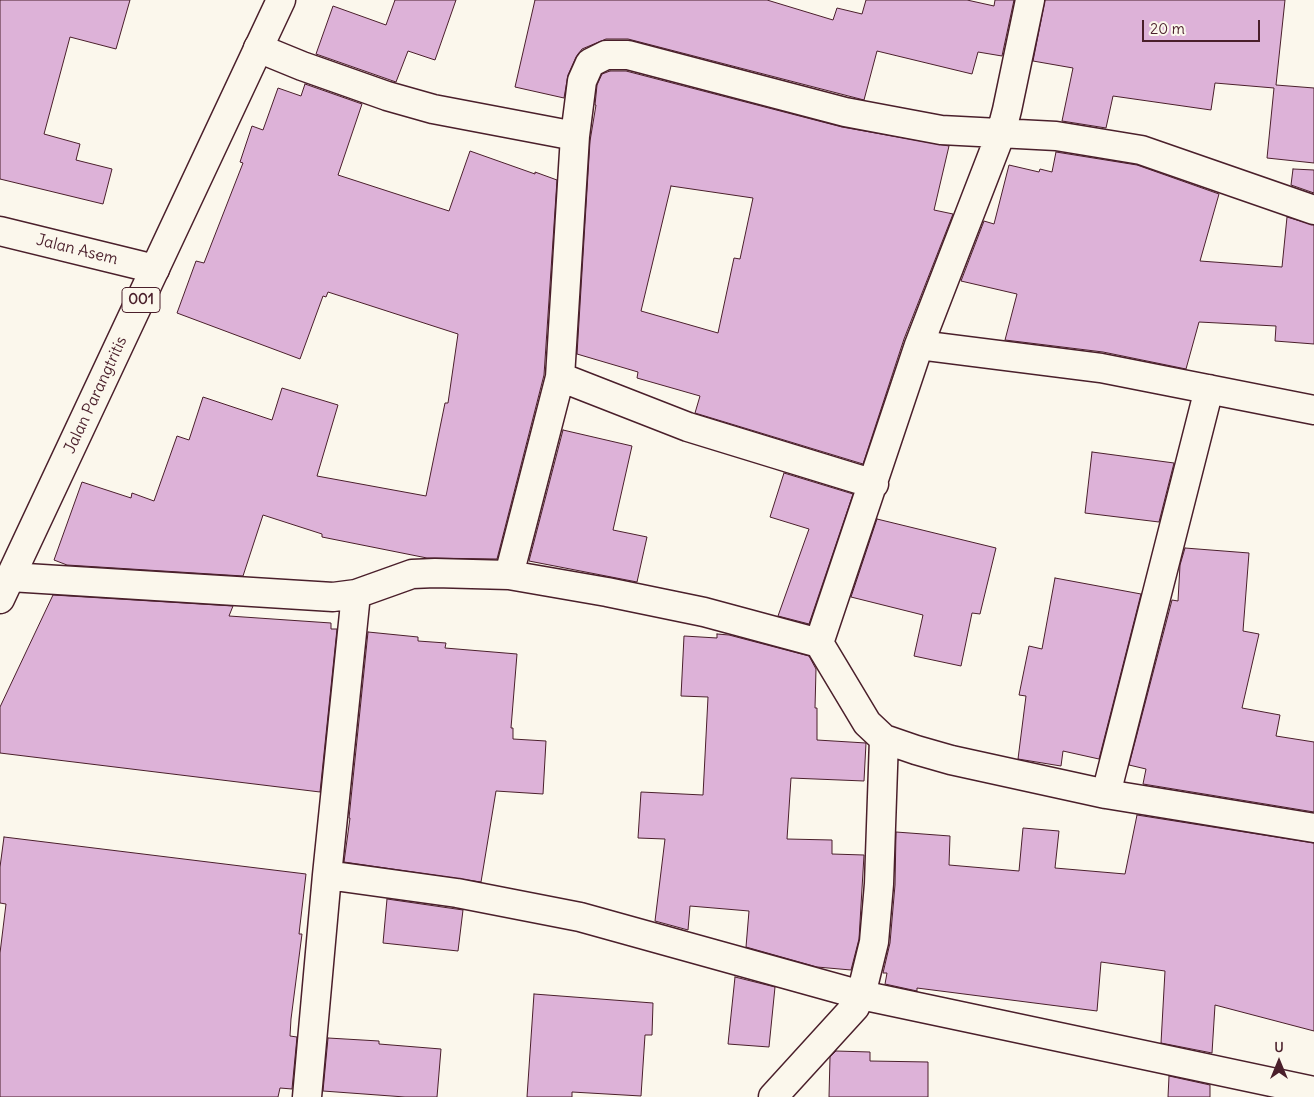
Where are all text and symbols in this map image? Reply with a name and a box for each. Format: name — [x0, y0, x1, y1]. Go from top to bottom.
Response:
scale bar — [1144, 10, 1262, 42]
text: 20 m — [1150, 19, 1185, 38]
street label: Jalan Asem — [34, 231, 120, 269]
road number: 001 — [122, 288, 160, 312]
street label: Jalan Parangtritis — [60, 333, 132, 457]
north arrow — [1254, 1037, 1304, 1087]
text: U — [1274, 1038, 1284, 1056]

